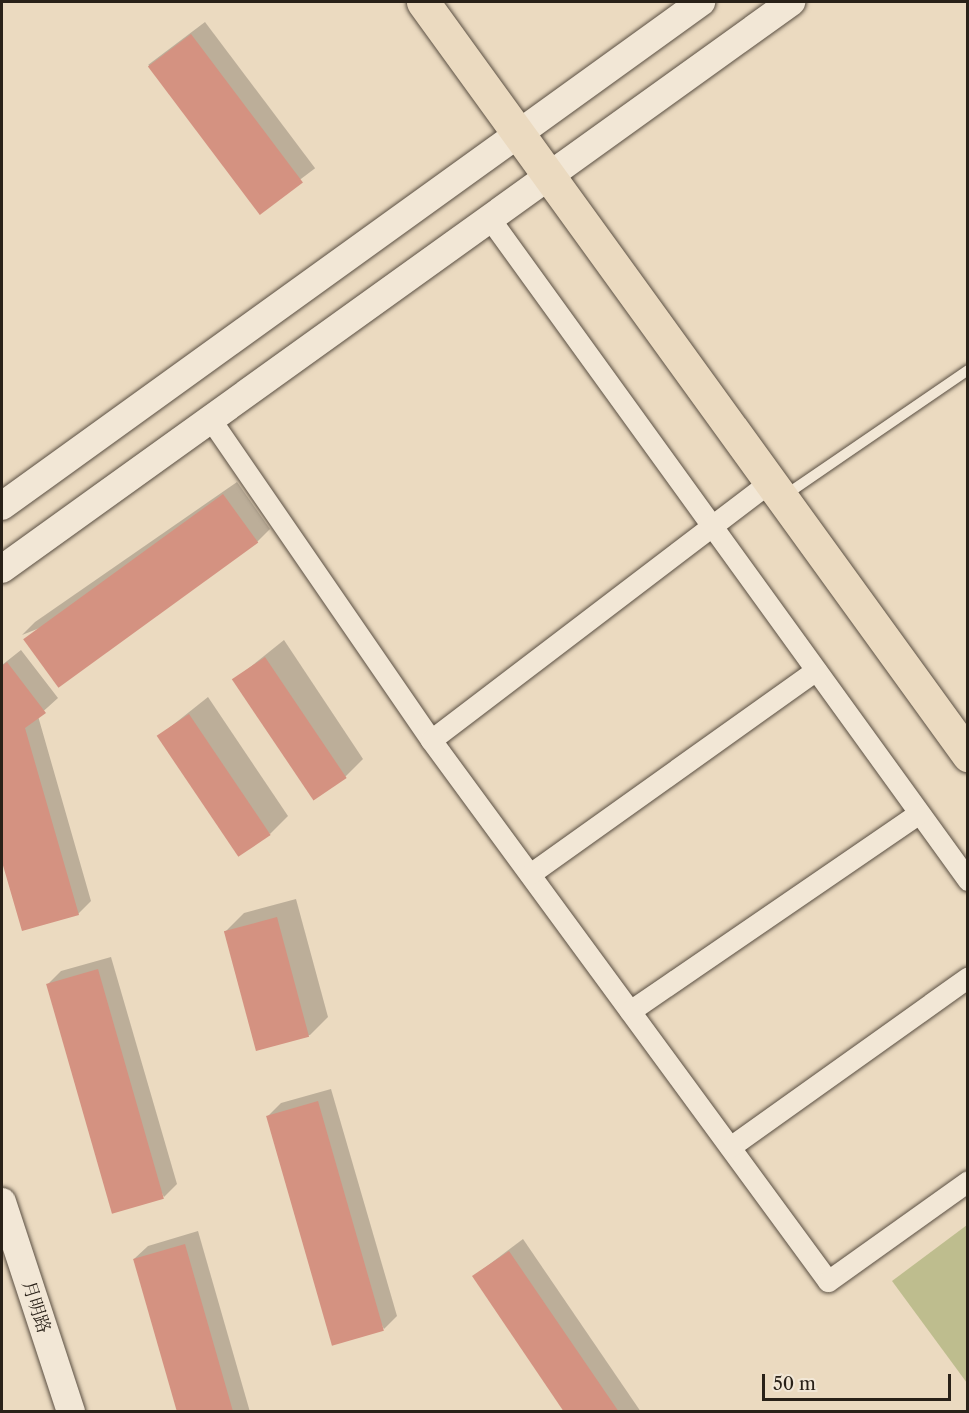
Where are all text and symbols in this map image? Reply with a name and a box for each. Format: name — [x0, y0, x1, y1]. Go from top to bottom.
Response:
street label: 月明路 — [17, 1278, 55, 1336]
scale bar — [765, 1362, 954, 1400]
text: 50 m — [773, 1373, 816, 1395]

